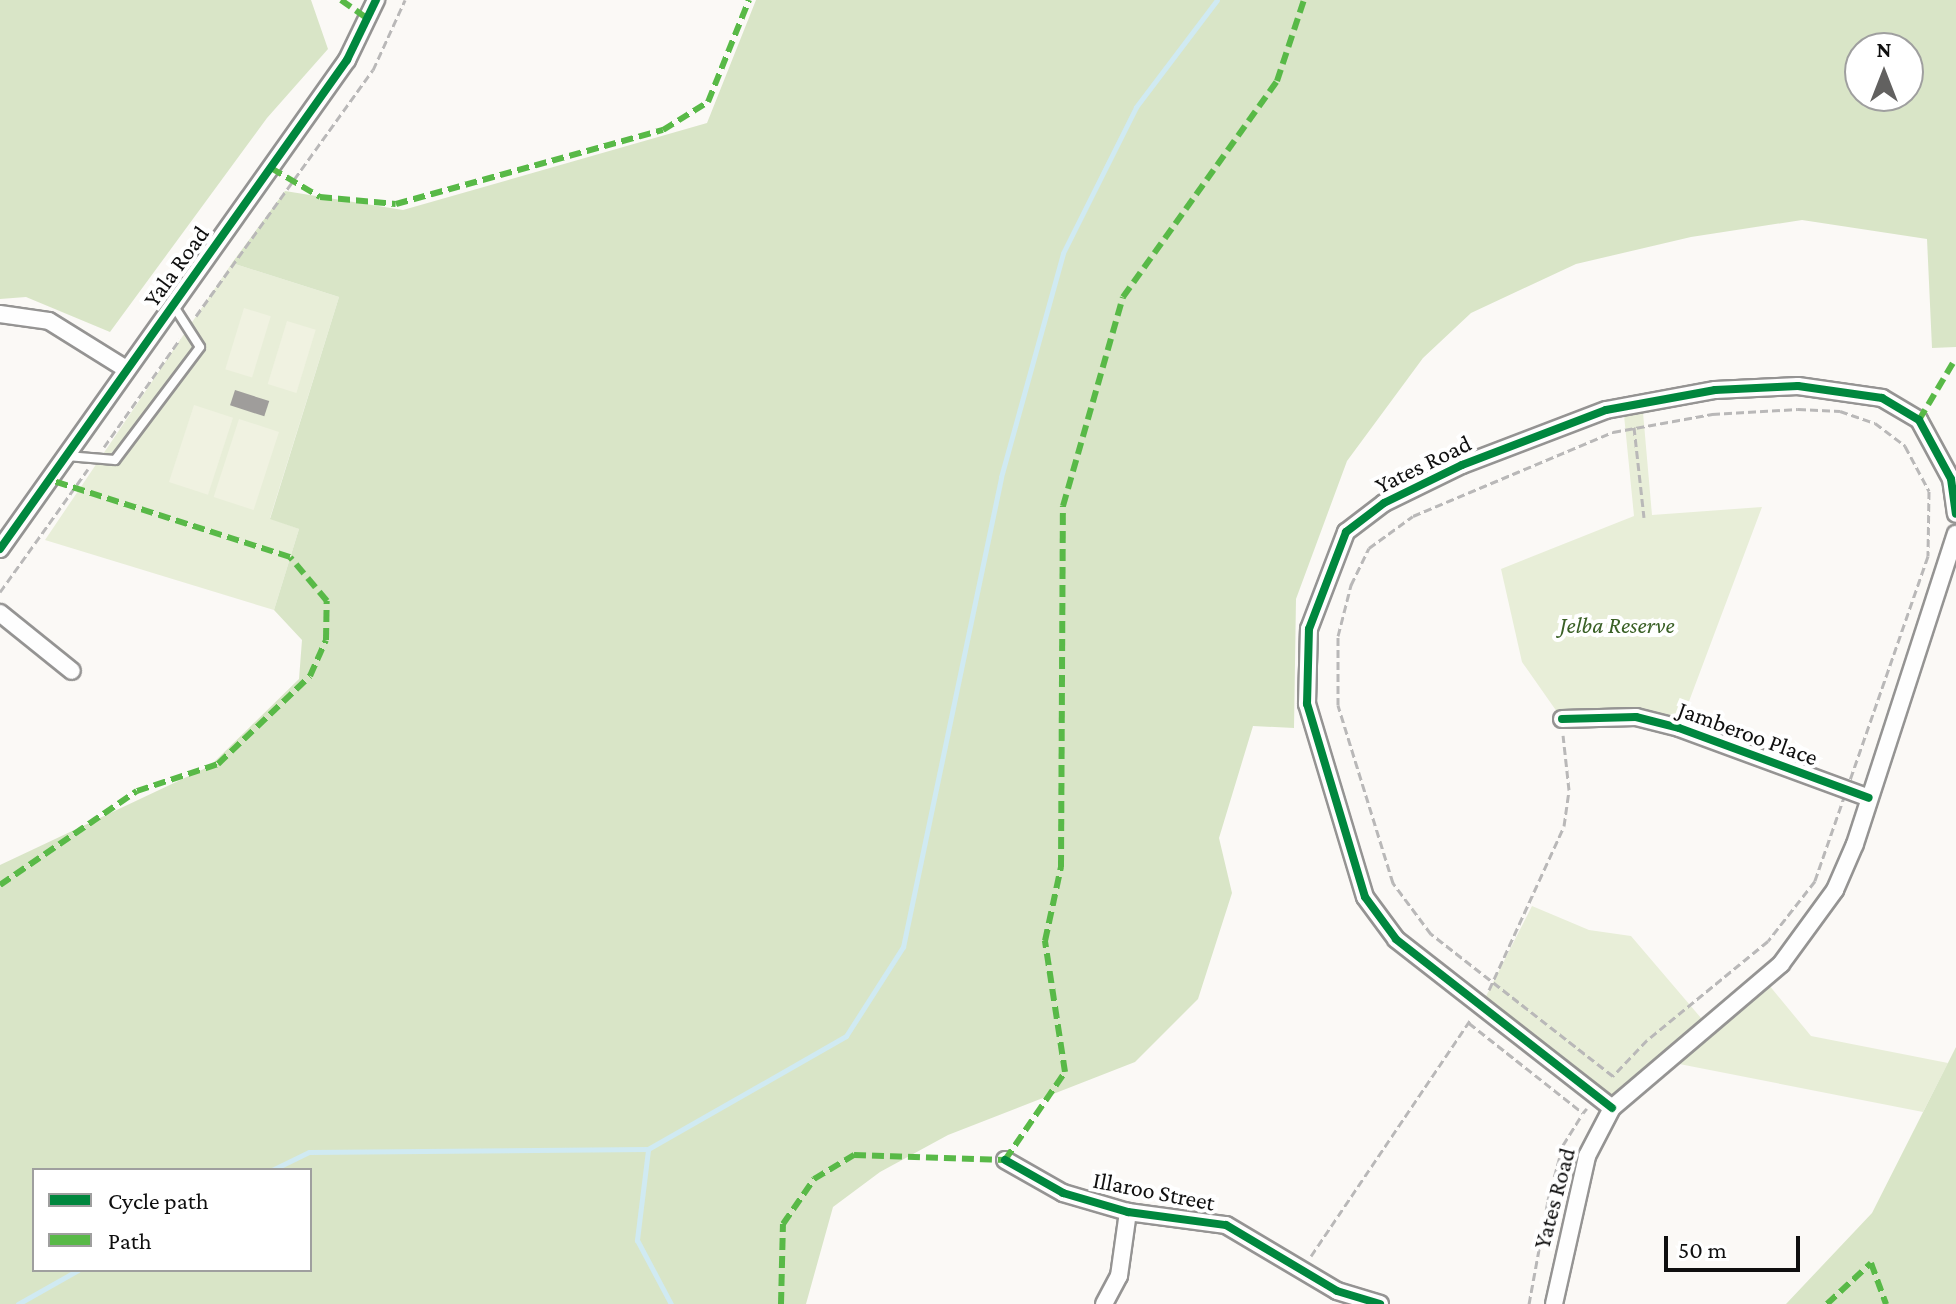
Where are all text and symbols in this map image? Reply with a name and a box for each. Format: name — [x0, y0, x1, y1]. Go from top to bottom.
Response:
north arrow — [1844, 32, 1924, 112]
text: N — [1877, 37, 1892, 62]
street label: Yala Road — [137, 220, 215, 312]
street label: Yates Road — [1370, 428, 1476, 500]
park label: Jelba Reserve — [1559, 611, 1675, 639]
street label: Jamberoo Place — [1674, 694, 1822, 772]
street label: Yates Road — [1527, 1144, 1581, 1252]
street label: Illaroo Street — [1091, 1165, 1217, 1217]
legend — [32, 1168, 312, 1272]
text: Cycle path — [108, 1187, 209, 1214]
scale bar — [1668, 1220, 1804, 1270]
text: Path — [108, 1227, 152, 1254]
text: 50 m — [1678, 1236, 1727, 1263]

